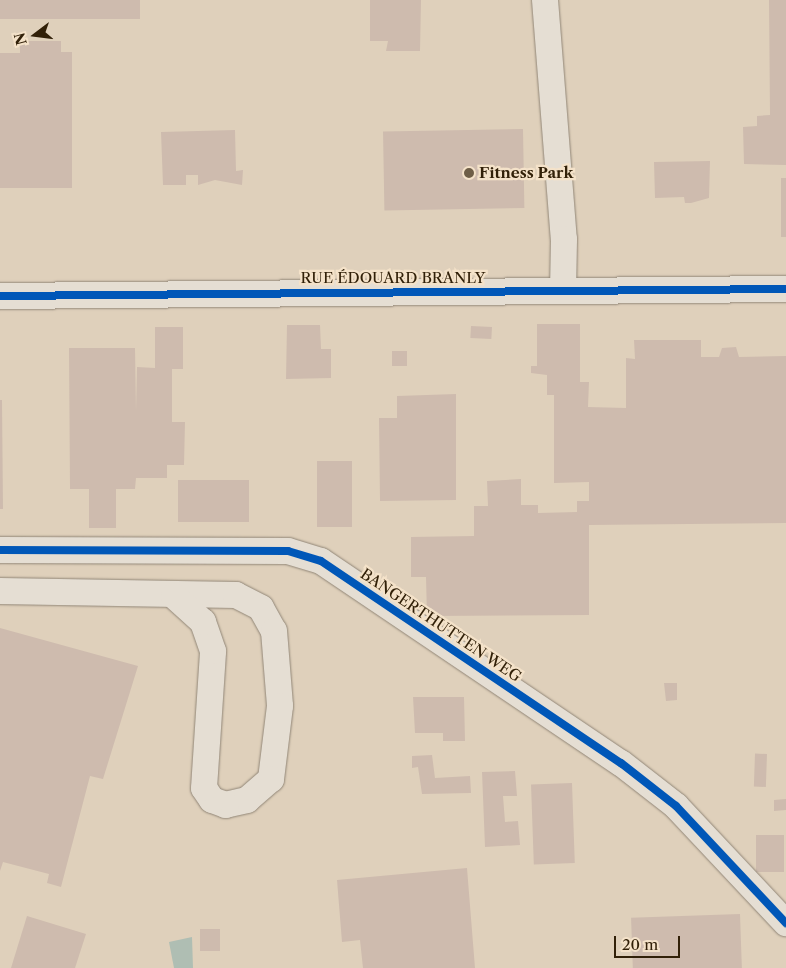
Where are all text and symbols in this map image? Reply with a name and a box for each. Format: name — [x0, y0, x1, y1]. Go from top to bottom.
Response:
north arrow — [10, 10, 60, 60]
text: N — [10, 31, 31, 47]
place label: Fitness Park — [479, 164, 573, 182]
marker: Fitness Park — [463, 167, 475, 179]
street label: RUE ÉDOUARD BRANLY — [301, 269, 485, 287]
street label: BANGERTHUTTEN WEG — [357, 564, 525, 686]
scale bar — [616, 926, 682, 958]
text: 20 m — [622, 935, 658, 954]

